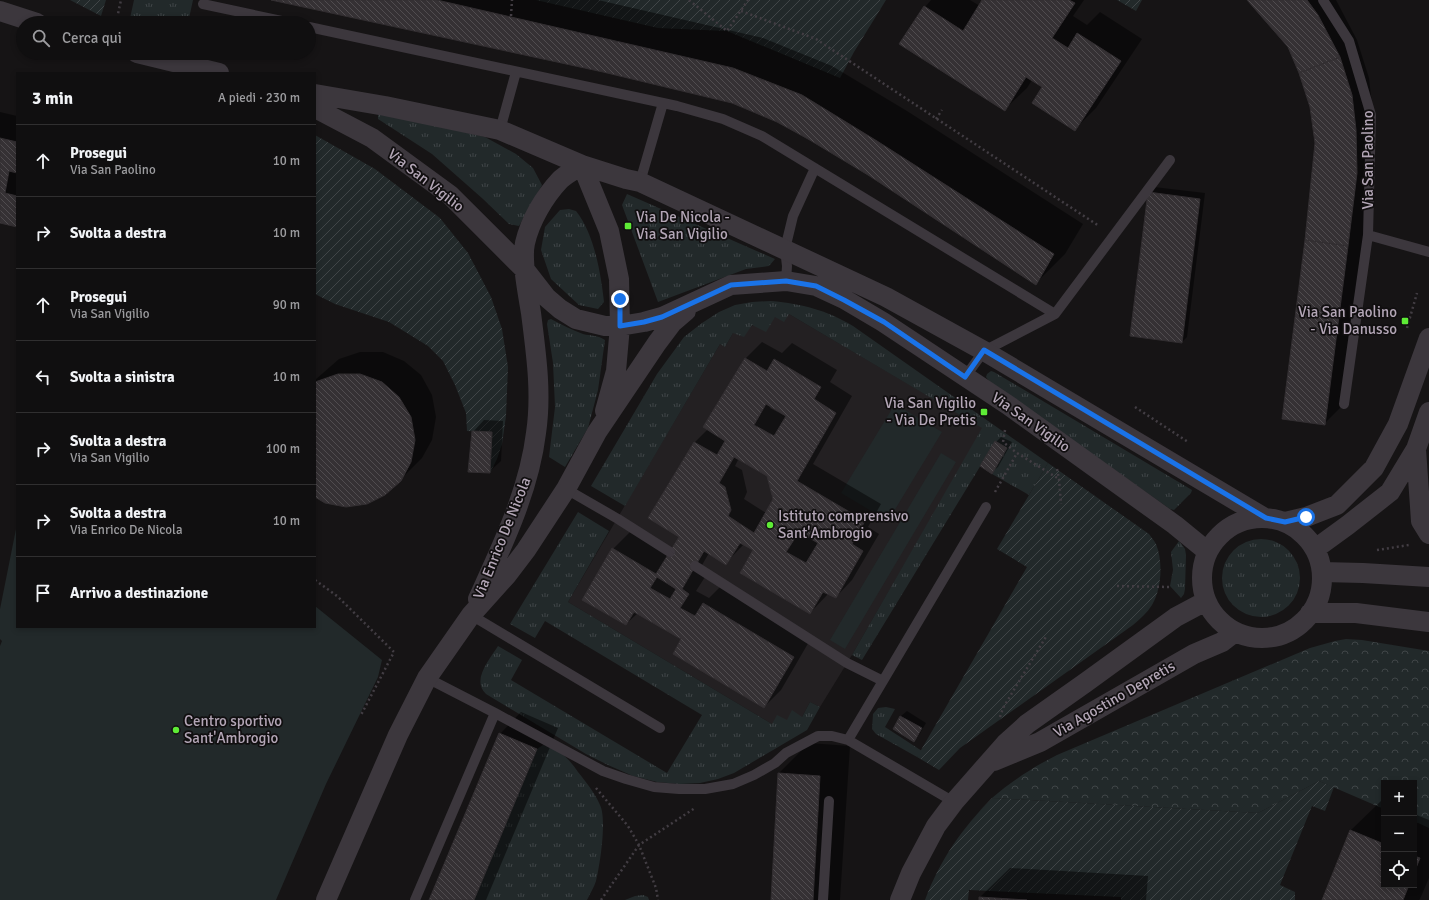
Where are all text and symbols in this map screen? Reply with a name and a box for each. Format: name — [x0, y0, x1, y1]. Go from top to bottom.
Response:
search box — [16, 16, 316, 60]
icon: search — [30, 27, 52, 49]
text: Cerca qui — [62, 29, 122, 47]
text: 3 min — [32, 88, 73, 109]
text: A piedi · 230 m — [218, 90, 300, 106]
street label: Via San Paolino — [1359, 110, 1377, 209]
text: Prosegui — [70, 144, 127, 162]
street label: Via San Vigilio — [384, 145, 468, 215]
icon: ahead — [32, 150, 54, 172]
text: 10 m — [273, 153, 300, 169]
text: Via San Paolino — [70, 162, 156, 178]
place label: Via De Nicola - Via San Vigilio — [636, 208, 730, 243]
marker: Via De Nicola - Via San Vigilio — [623, 221, 633, 231]
icon: right — [32, 222, 54, 244]
text: Svolta a destra — [70, 224, 166, 242]
text: 10 m — [273, 225, 300, 241]
text: Prosegui — [70, 288, 127, 306]
route end — [611, 290, 629, 308]
icon: ahead — [32, 294, 54, 316]
text: 90 m — [273, 297, 300, 313]
place label: Via San Paolino - Via Danusso — [1298, 303, 1397, 338]
text: Via San Vigilio — [70, 306, 150, 322]
marker: Via San Paolino - Via Danusso — [1400, 316, 1410, 326]
icon: left — [32, 366, 54, 388]
text: Svolta a sinistra — [70, 368, 175, 386]
text: 10 m — [273, 369, 300, 385]
street label: Via San Vigilio — [988, 388, 1074, 456]
place label: Via San Vigilio - Via De Pretis — [884, 394, 976, 429]
marker: Via San Vigilio - Via De Pretis — [979, 407, 989, 417]
text: Svolta a destra — [70, 432, 166, 450]
icon: right — [32, 438, 54, 460]
text: 100 m — [266, 441, 300, 457]
text: Via San Vigilio — [70, 450, 150, 466]
street label: Via Enrico De Nicola — [469, 474, 535, 602]
text: Svolta a destra — [70, 504, 166, 522]
place label: Istituto comprensivo Sant'Ambrogio — [778, 507, 909, 542]
route start — [1297, 508, 1315, 526]
icon: right — [32, 510, 54, 532]
text: 10 m — [273, 513, 300, 529]
marker: Istituto comprensivo Sant'Ambrogio — [765, 520, 775, 530]
text: Via Enrico De Nicola — [70, 522, 183, 538]
icon: arrive — [32, 582, 54, 604]
text: Arrivo a destinazione — [70, 584, 208, 602]
street label: Via Agostino Depretis — [1050, 657, 1178, 741]
place label: Centro sportivo Sant'Ambrogio — [184, 712, 282, 747]
marker: Centro sportivo Sant'Ambrogio — [171, 725, 181, 735]
map controls — [1381, 780, 1417, 888]
button: + — [1381, 780, 1417, 816]
button: − — [1381, 816, 1417, 852]
button: locate — [1381, 852, 1417, 888]

